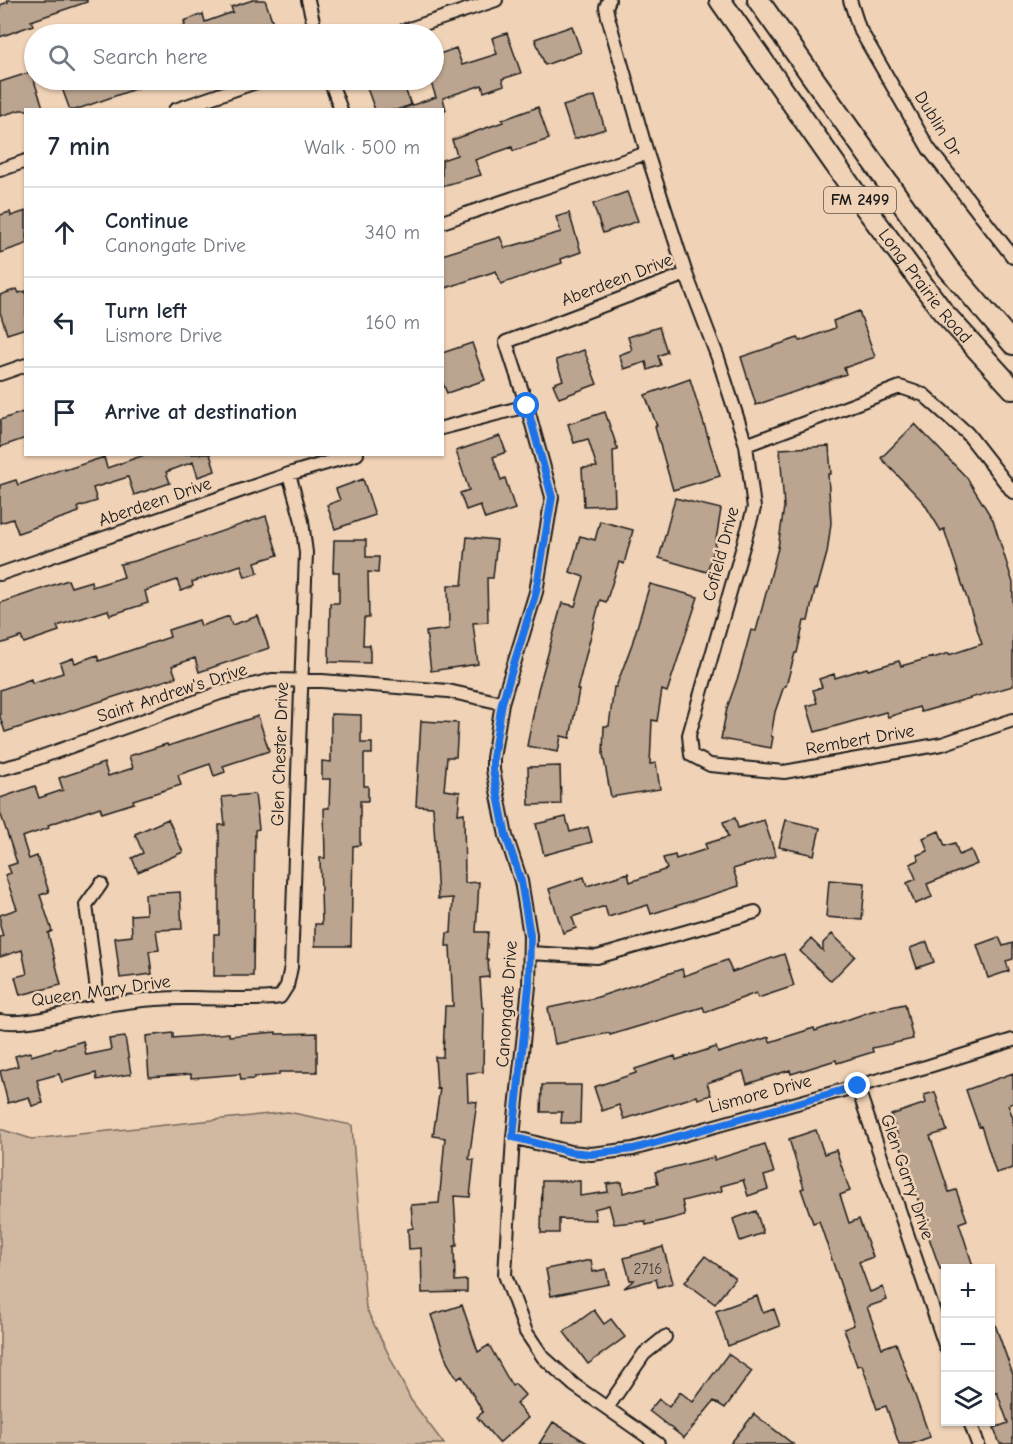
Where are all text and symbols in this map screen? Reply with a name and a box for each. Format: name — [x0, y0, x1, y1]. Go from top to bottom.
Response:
search box — [24, 24, 444, 90]
icon: search — [45, 41, 78, 74]
text: Search here — [93, 44, 208, 70]
street label: Dublin Dr — [910, 88, 967, 161]
text: 7 min — [48, 132, 110, 162]
text: Walk · 500 m — [304, 136, 420, 159]
road number: FM 2499 — [824, 187, 896, 213]
text: Continue — [105, 208, 188, 234]
icon: ahead — [48, 216, 81, 249]
text: 340 m — [365, 221, 420, 244]
street label: Long Prairie Road — [874, 225, 976, 347]
text: Canongate Drive — [105, 234, 246, 257]
street label: Aberdeen Drive — [558, 249, 676, 311]
text: Turn left — [105, 298, 187, 324]
icon: left — [48, 306, 81, 339]
text: 160 m — [366, 311, 420, 334]
text: Lismore Drive — [105, 324, 222, 347]
route start — [513, 392, 539, 418]
icon: arrive — [48, 396, 81, 429]
text: Arrive at destination — [105, 399, 297, 425]
street label: Aberdeen Drive — [96, 473, 214, 531]
street label: Cofield Drive — [698, 505, 744, 603]
street label: Saint Andrew's Drive — [94, 659, 250, 727]
street label: Glen Chester Drive — [267, 681, 293, 827]
street label: Rembert Drive — [804, 720, 916, 760]
street label: Canongate Drive — [492, 940, 522, 1068]
street label: Queen Mary Drive — [30, 971, 172, 1011]
street label: Lismore Drive — [706, 1070, 814, 1118]
route end — [844, 1072, 870, 1098]
street label: Glen Garry Drive — [876, 1112, 938, 1242]
house number: 2716 — [634, 1260, 662, 1278]
map controls — [941, 1264, 995, 1426]
button: + — [941, 1264, 995, 1318]
button: − — [941, 1318, 995, 1372]
button: layers — [941, 1372, 995, 1426]

